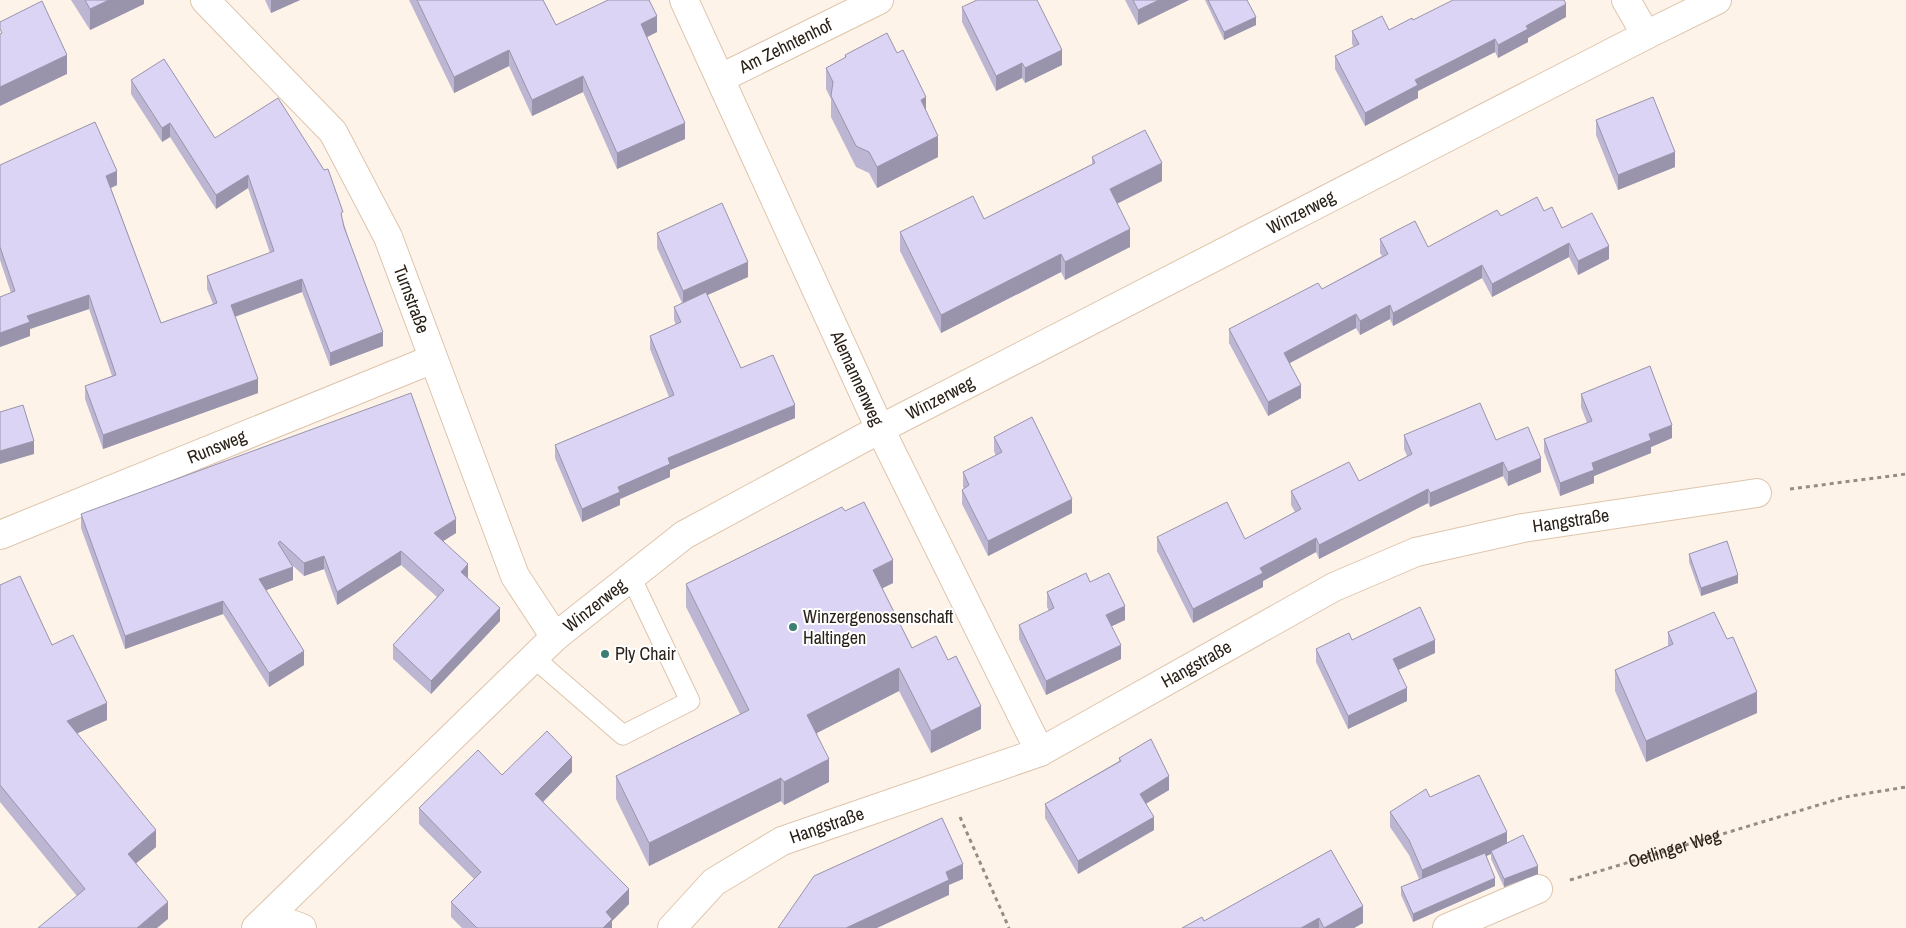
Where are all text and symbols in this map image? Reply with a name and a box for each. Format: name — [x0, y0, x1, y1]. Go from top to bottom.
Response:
street label: Am Zehntenhof — [734, 12, 837, 80]
street label: Winzerweg — [1262, 184, 1340, 240]
street label: Turnstraße — [388, 262, 436, 337]
street label: Alemannenweg — [824, 326, 890, 430]
street label: Winzerweg — [901, 369, 979, 426]
street label: Runsweg — [183, 423, 251, 470]
street label: Hangstraße — [1531, 502, 1611, 538]
street label: Winzerweg — [558, 572, 632, 638]
place label: Winzergenossenschaft Haltingen — [803, 604, 953, 650]
marker: Winzergenossenschaft Haltingen — [787, 621, 799, 633]
street label: Hangstraße — [1156, 634, 1236, 694]
place label: Ply Chair — [615, 641, 676, 666]
marker: Ply Chair — [599, 648, 611, 660]
street label: Hangstraße — [786, 801, 867, 850]
street label: Oetlinger Weg — [1625, 822, 1724, 874]

